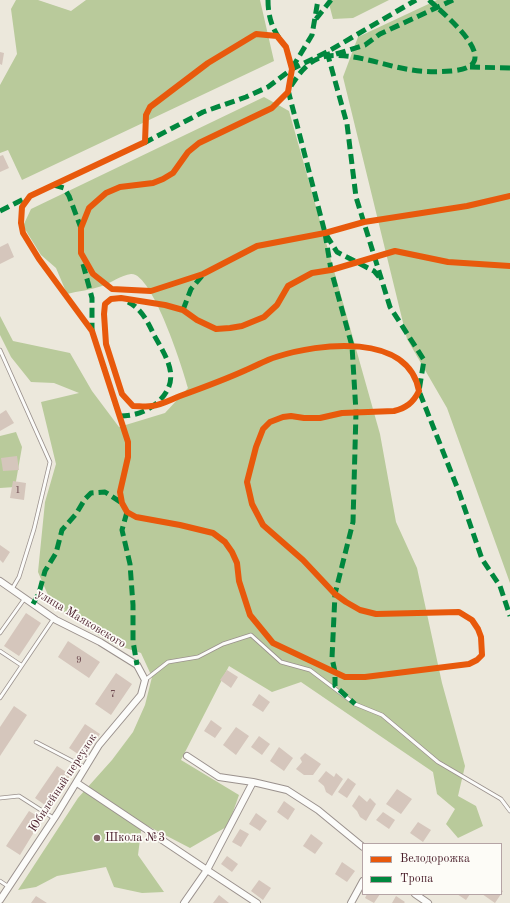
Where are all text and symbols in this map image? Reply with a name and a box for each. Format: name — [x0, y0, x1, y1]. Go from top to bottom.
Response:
house number: 1 — [15, 484, 21, 496]
street label: улица Маяковского — [34, 587, 128, 651]
house number: 9 — [76, 654, 82, 666]
house number: 7 — [110, 688, 116, 700]
street label: Юбилейный переулок — [26, 731, 100, 835]
place label: Школа №3 — [105, 831, 165, 845]
marker: Школа №3 — [92, 833, 102, 843]
legend — [362, 843, 502, 895]
text: Велодорожка — [400, 853, 470, 865]
text: Тропа — [400, 873, 433, 885]

